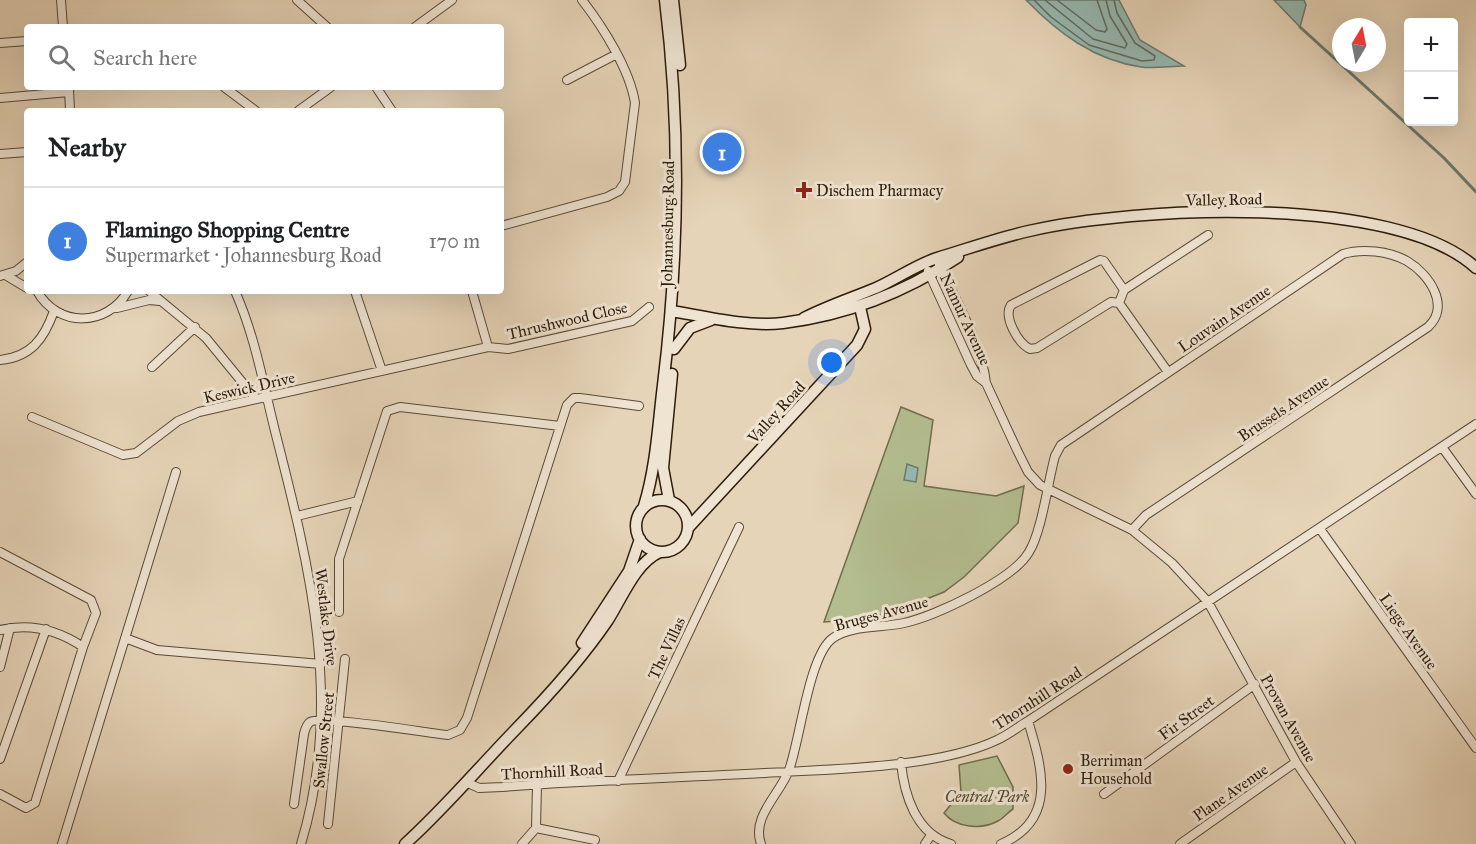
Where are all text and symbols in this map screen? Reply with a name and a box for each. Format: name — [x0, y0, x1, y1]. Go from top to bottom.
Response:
north arrow — [1332, 18, 1386, 72]
map controls — [1404, 18, 1458, 126]
button: + — [1404, 18, 1458, 72]
search box — [24, 24, 504, 90]
icon: search — [45, 41, 78, 74]
text: Search here — [93, 44, 197, 71]
button: − — [1404, 72, 1458, 126]
pin: 1 — [702, 130, 742, 174]
text: Nearby — [48, 131, 126, 163]
street label: Johannesburg Road — [657, 160, 679, 290]
place label: Dischem Pharmacy — [816, 181, 944, 200]
marker: Dischem Pharmacy — [797, 183, 811, 197]
street label: Valley Road — [1184, 189, 1263, 210]
text: Flamingo Shopping Centre — [105, 216, 349, 243]
text: 1 — [64, 229, 71, 253]
text: 170 m — [429, 229, 480, 253]
text: Supermarket · Johannesburg Road — [105, 243, 382, 267]
street label: Namur Avenue — [936, 270, 995, 369]
street label: Louvain Avenue — [1174, 280, 1274, 356]
street label: Thrushwood Close — [505, 297, 630, 344]
your location — [817, 348, 846, 377]
street label: Keswick Drive — [202, 368, 297, 407]
street label: Brussels Avenue — [1234, 371, 1332, 446]
street label: Valley Road — [743, 377, 809, 448]
street label: Westlake Drive — [311, 567, 342, 667]
street label: Liege Avenue — [1375, 590, 1442, 674]
street label: Bruges Avenue — [832, 592, 931, 636]
street label: The Villas — [644, 614, 689, 682]
street label: Thornhill Road — [989, 663, 1085, 734]
street label: Provan Avenue — [1257, 671, 1321, 766]
street label: Swallow Street — [309, 691, 338, 789]
street label: Fir Street — [1155, 691, 1218, 744]
place label: Berriman Household — [1080, 751, 1152, 788]
street label: Thornhill Road — [501, 759, 603, 784]
street label: Plane Avenue — [1189, 759, 1272, 825]
marker: Berriman Household — [1061, 762, 1075, 776]
park label: Central Park — [945, 787, 1029, 806]

